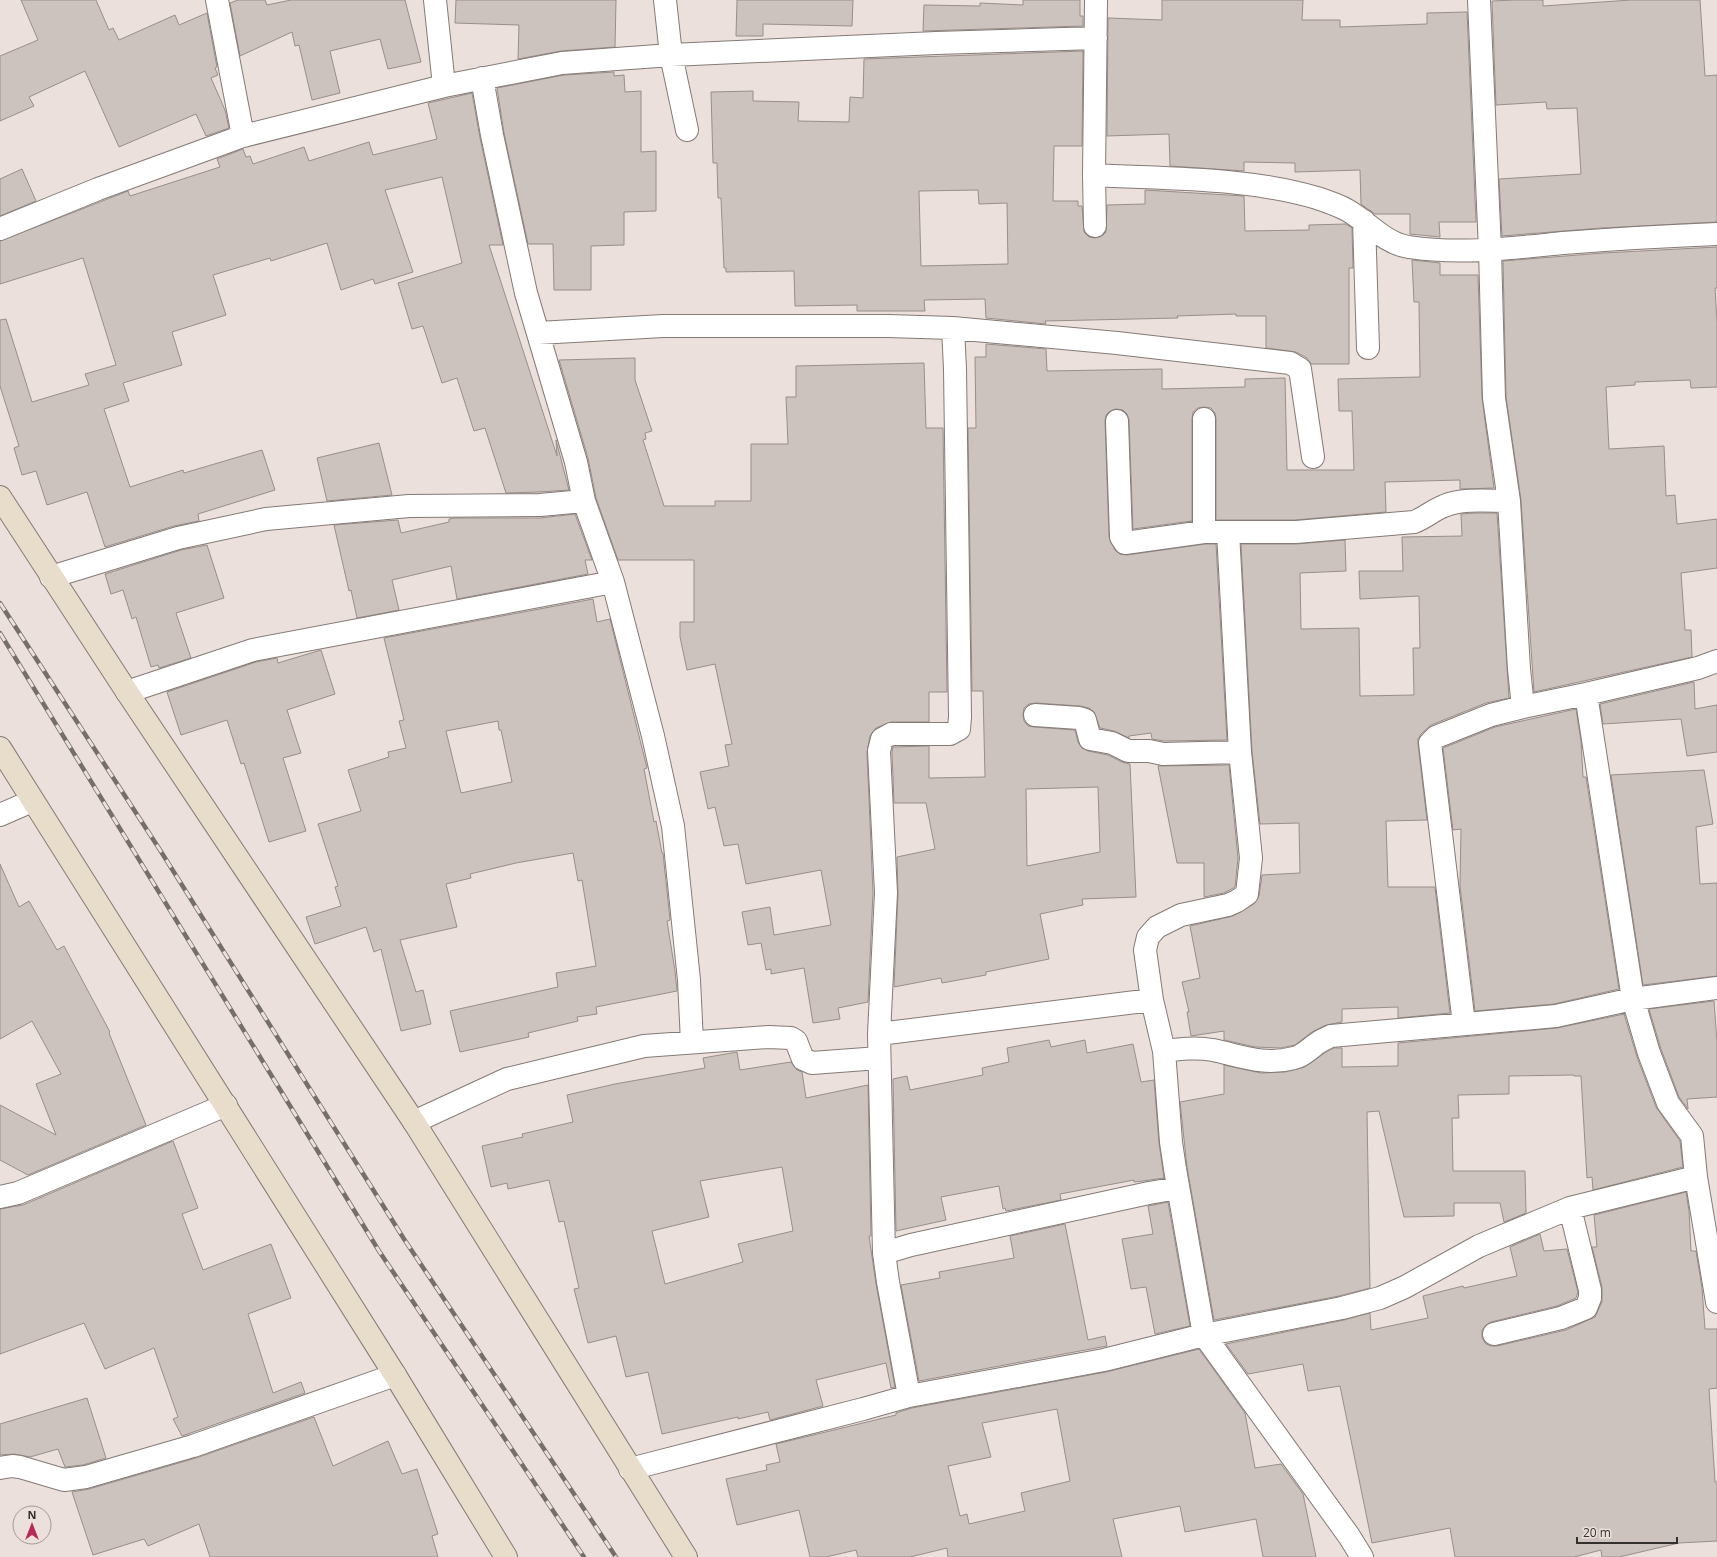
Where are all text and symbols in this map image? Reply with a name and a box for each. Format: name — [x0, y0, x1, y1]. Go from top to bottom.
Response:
north arrow — [12, 1505, 52, 1545]
text: N — [28, 1507, 36, 1522]
scale bar — [1577, 1519, 1677, 1545]
text: 20 m — [1583, 1524, 1611, 1541]

